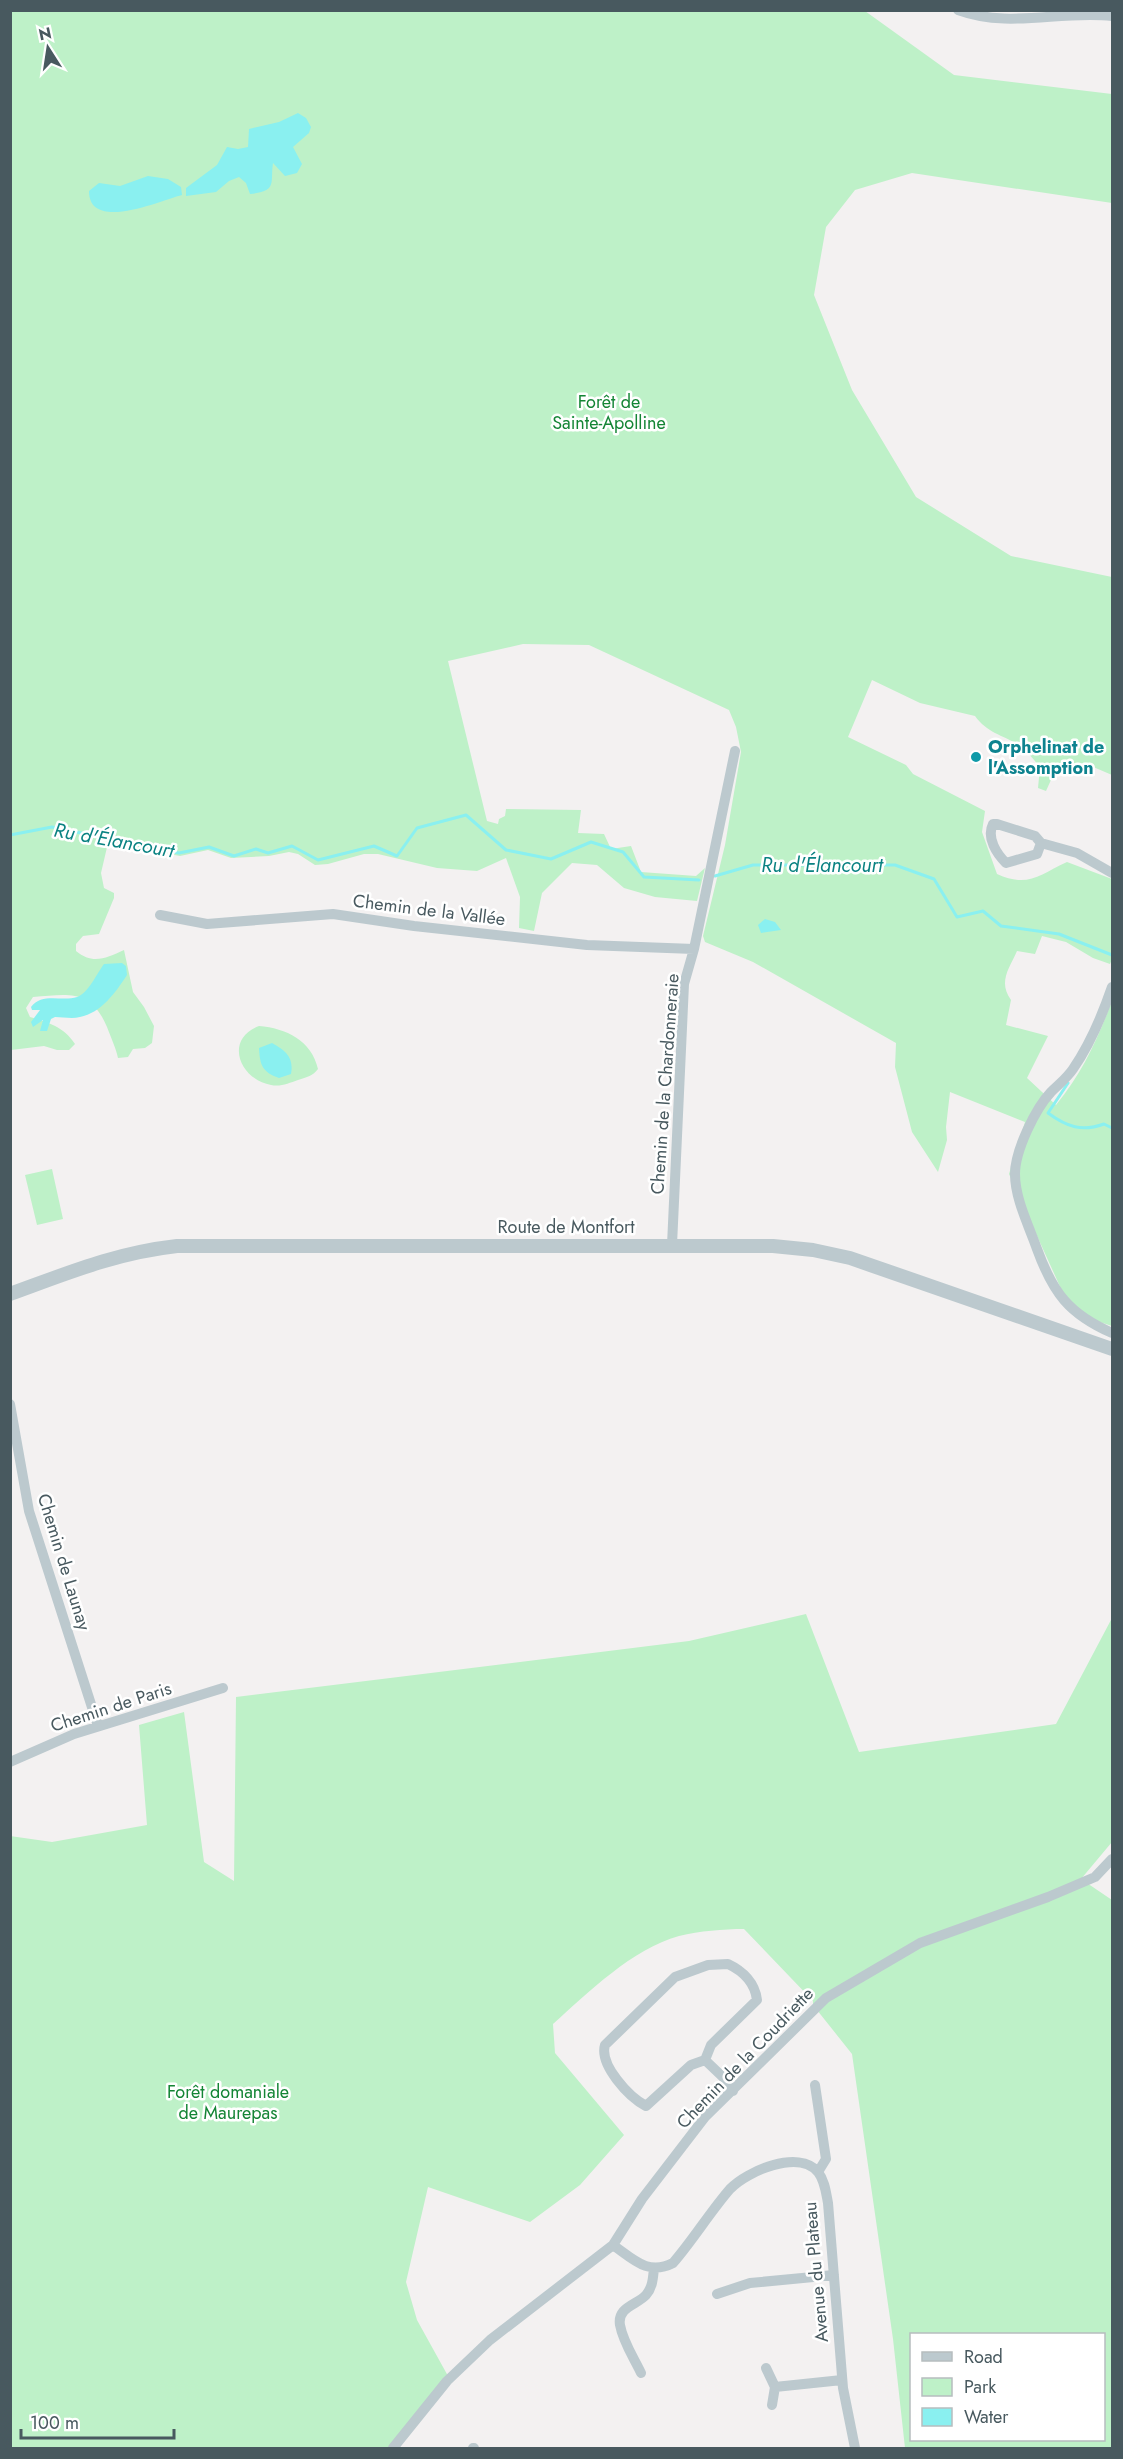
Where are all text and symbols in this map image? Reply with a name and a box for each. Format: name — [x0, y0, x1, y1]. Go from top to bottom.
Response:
north arrow — [18, 18, 78, 78]
text: N — [36, 21, 54, 46]
park label: Forêt de Sainte-Apolline — [552, 389, 666, 436]
place label: Orphelinat de l'Assomption — [988, 734, 1104, 781]
marker: Orphelinat de l'Assomption — [969, 750, 983, 764]
water label: Ru d'Élancourt — [52, 816, 178, 866]
water label: Ru d'Élancourt — [761, 851, 884, 880]
street label: Chemin de la Vallée — [351, 888, 507, 932]
street label: Chemin de la Chardonneraie — [644, 973, 686, 1195]
street label: Route de Montfort — [498, 1214, 635, 1240]
street label: Chemin de Launay — [31, 1490, 97, 1634]
street label: Chemin de Paris — [47, 1675, 175, 1739]
street label: Chemin de la Coudriette — [670, 1981, 820, 2135]
park label: Forêt domaniale de Maurepas — [167, 2079, 289, 2126]
street label: Avenue du Plateau — [797, 2201, 835, 2343]
legend — [910, 2333, 1105, 2441]
text: Road — [964, 2344, 1003, 2370]
text: Park — [964, 2374, 996, 2400]
scale bar — [21, 2402, 174, 2440]
text: Water — [964, 2404, 1009, 2430]
text: 100 m — [30, 2410, 79, 2436]

